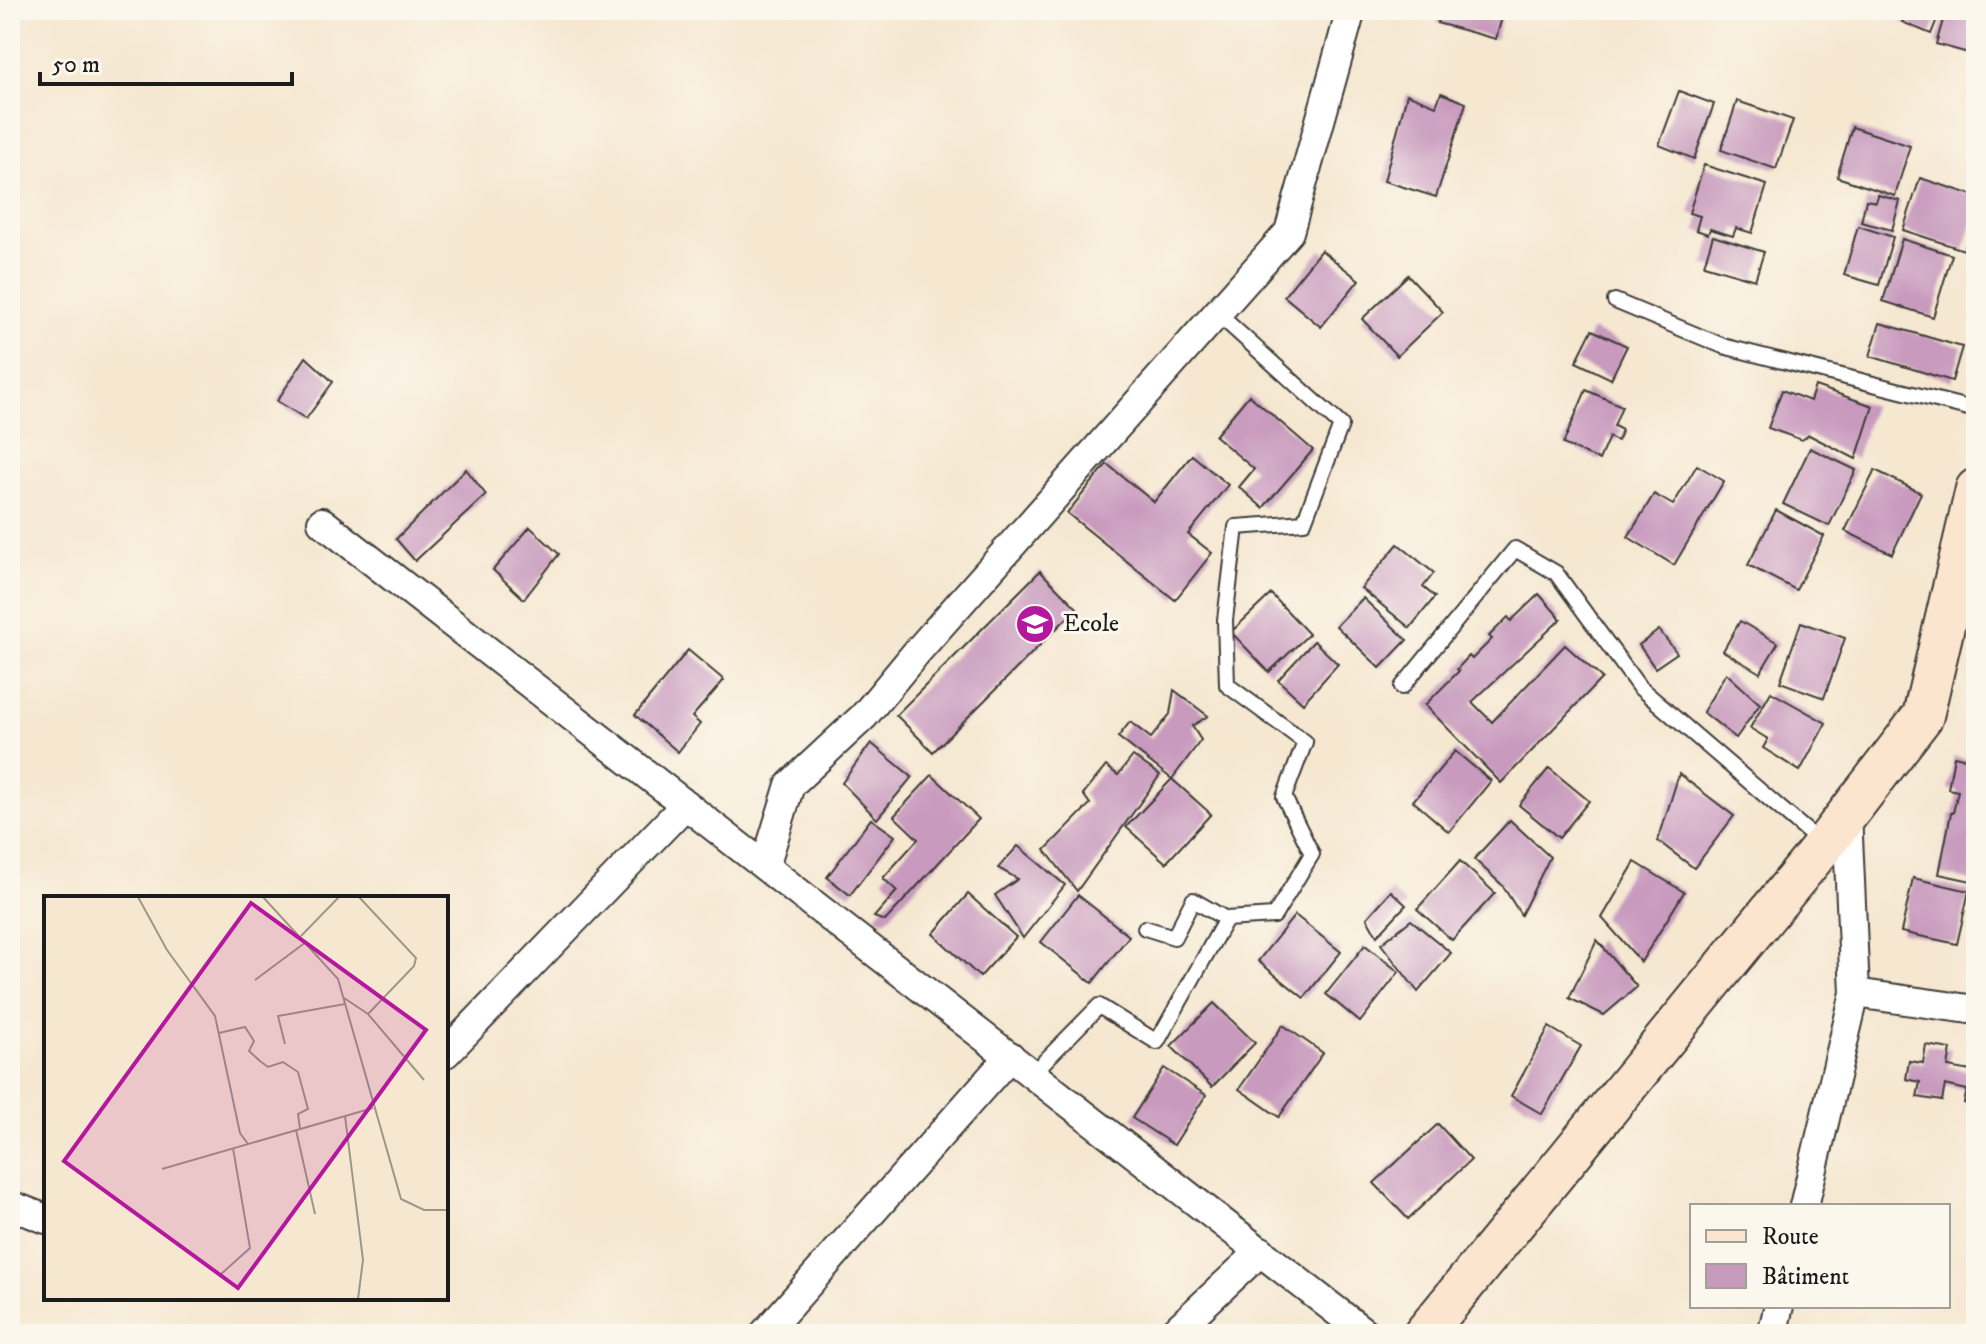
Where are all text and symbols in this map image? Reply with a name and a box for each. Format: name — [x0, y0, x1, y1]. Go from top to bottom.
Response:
scale bar — [40, 36, 292, 86]
text: 50 m — [52, 50, 100, 80]
school or university icon: Ecole — [1014, 603, 1056, 645]
place label: Ecole — [1063, 609, 1119, 639]
inset map — [44, 896, 448, 1300]
legend — [1690, 1204, 1950, 1308]
text: Route — [1762, 1222, 1819, 1252]
text: Bâtiment — [1762, 1262, 1850, 1292]

